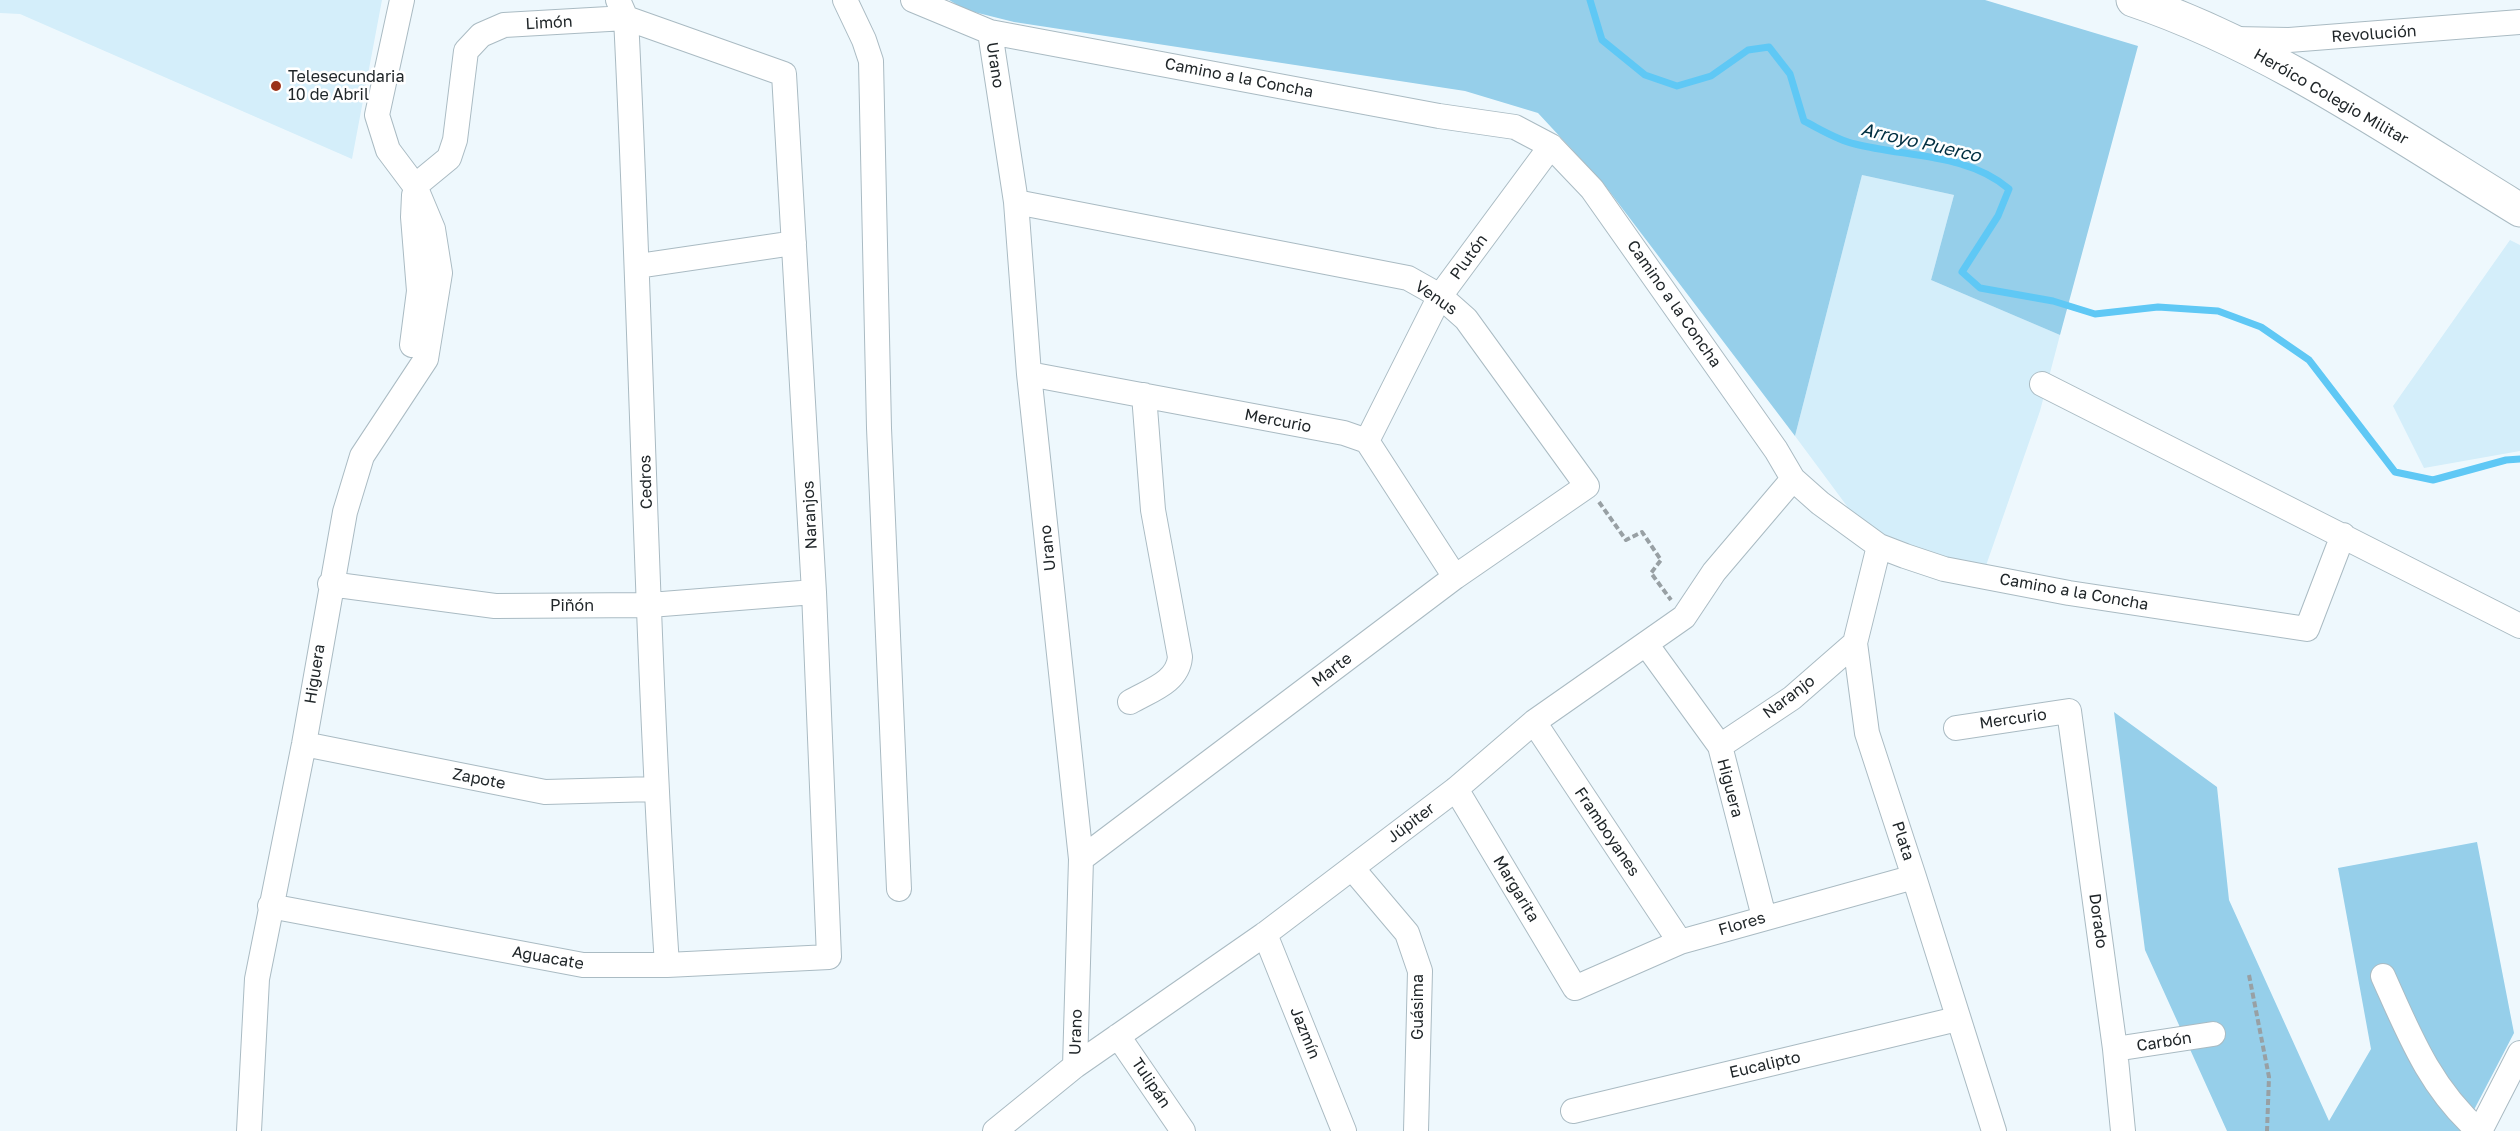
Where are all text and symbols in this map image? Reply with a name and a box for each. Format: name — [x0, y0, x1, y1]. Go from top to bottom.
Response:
street label: Limón — [525, 12, 573, 34]
street label: Revolución — [2331, 21, 2417, 47]
street label: Urano — [982, 41, 1008, 89]
street label: Heróico Colegio Militar — [2250, 45, 2412, 149]
street label: Camino a la Concha — [1163, 54, 1315, 102]
place label: Telesecundaria 10 de Abril — [288, 67, 404, 105]
marker: Telesecundaria 10 de Abril — [269, 79, 283, 93]
water label: Arroyo Puerco — [1859, 119, 1983, 167]
street label: Plutón — [1446, 231, 1492, 283]
street label: Camino a la Concha — [1623, 237, 1725, 371]
street label: Venus — [1411, 277, 1461, 319]
street label: Mercurio — [1243, 405, 1313, 437]
street label: Cedros — [635, 455, 657, 509]
street label: Naranjos — [799, 480, 821, 550]
street label: Urano — [1036, 524, 1060, 572]
street label: Camino a la Concha — [1998, 569, 2150, 615]
street label: Piñón — [550, 596, 594, 616]
street label: Higuera — [301, 643, 329, 705]
street label: Marte — [1308, 649, 1356, 691]
street label: Naranjo — [1759, 671, 1819, 723]
street label: Mercurio — [1978, 705, 2048, 733]
street label: Higuera — [1713, 756, 1747, 820]
street label: Zapote — [451, 764, 507, 794]
street label: Framboyanes — [1570, 784, 1644, 880]
street label: Júpiter — [1383, 799, 1439, 847]
street label: Plata — [1888, 819, 1918, 863]
street label: Margarita — [1489, 852, 1543, 926]
street label: Dorado — [2085, 892, 2111, 950]
street label: Flores — [1716, 908, 1768, 940]
street label: Aguacate — [511, 942, 585, 974]
street label: Guásima — [1408, 974, 1428, 1040]
street label: Jazmín — [1286, 1004, 1324, 1062]
street label: Urano — [1066, 1009, 1086, 1055]
street label: Carbón — [2135, 1028, 2193, 1056]
street label: Eucalipto — [1728, 1047, 1802, 1083]
street label: Tulipán — [1127, 1054, 1175, 1112]

